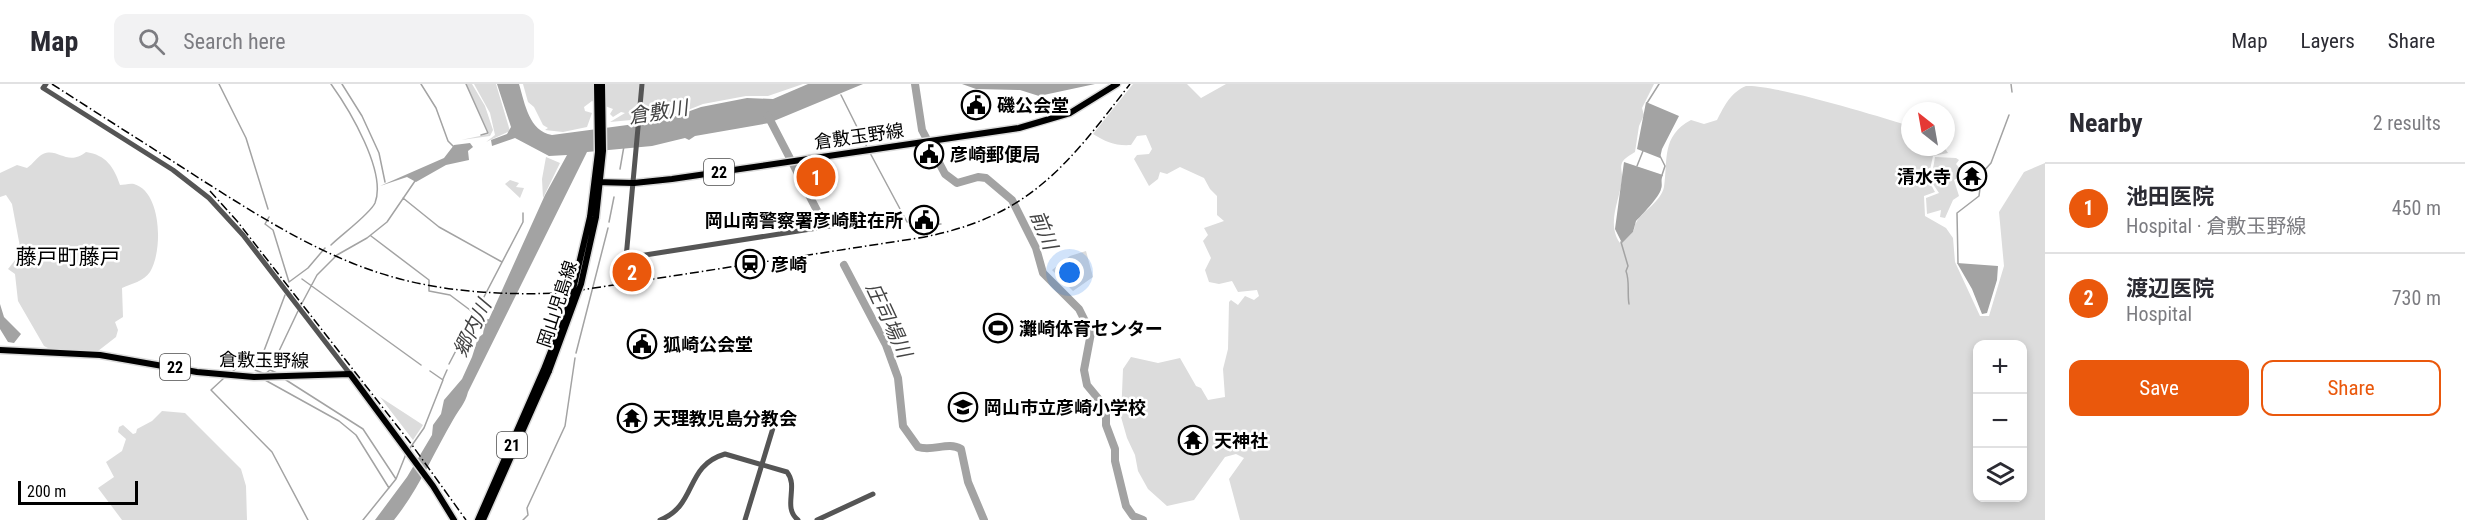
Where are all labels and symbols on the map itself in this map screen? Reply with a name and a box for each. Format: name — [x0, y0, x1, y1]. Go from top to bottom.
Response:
public building icon: 磯公会堂 — [960, 89, 992, 121]
water label: 倉敷川 — [626, 95, 691, 129]
place label: 磯公会堂 — [997, 95, 1069, 116]
north arrow — [1901, 102, 1955, 156]
street label: 倉敷玉野線 — [813, 119, 905, 153]
public building icon: 彦崎郵便局 — [913, 138, 945, 170]
place label: 彦崎郵便局 — [950, 144, 1040, 165]
pin: 1 — [796, 154, 836, 200]
road number: 22 — [704, 159, 734, 185]
temple icon: 清水寺 — [1956, 160, 1988, 192]
place label: 清水寺 — [1897, 166, 1951, 187]
public building icon: 岡山南警察署彦崎駐在所 — [908, 204, 940, 236]
water label: 前川 — [1025, 207, 1063, 255]
place label: 岡山南警察署彦崎駐在所 — [705, 210, 903, 231]
district label: 藤戸町藤戸 — [16, 245, 121, 269]
station icon: 彦崎 — [734, 248, 766, 280]
pin: 2 — [612, 250, 652, 294]
place label: 彦崎 — [771, 254, 807, 275]
street label: 岡山児島線 — [533, 258, 581, 350]
your location — [1055, 258, 1084, 287]
water label: 庄司場川 — [861, 279, 918, 363]
water label: 郷内川 — [448, 294, 497, 360]
sports icon: 灘崎体育センター — [982, 312, 1014, 344]
place label: 灘崎体育センター — [1019, 318, 1163, 339]
public building icon: 狐崎公会堂 — [626, 328, 658, 360]
place label: 狐崎公会堂 — [663, 334, 753, 355]
street label: 倉敷玉野線 — [219, 349, 309, 371]
road number: 22 — [160, 354, 190, 380]
school or university icon: 岡山市立彦崎小学校 — [947, 391, 979, 423]
place label: 岡山市立彦崎小学校 — [984, 397, 1146, 418]
temple icon: 天理教児島分教会 — [616, 402, 648, 434]
place label: 天理教児島分教会 — [653, 408, 797, 429]
temple icon: 天神社 — [1177, 424, 1209, 456]
place label: 天神社 — [1214, 430, 1268, 451]
road number: 21 — [497, 432, 527, 458]
scale bar — [18, 478, 138, 506]

